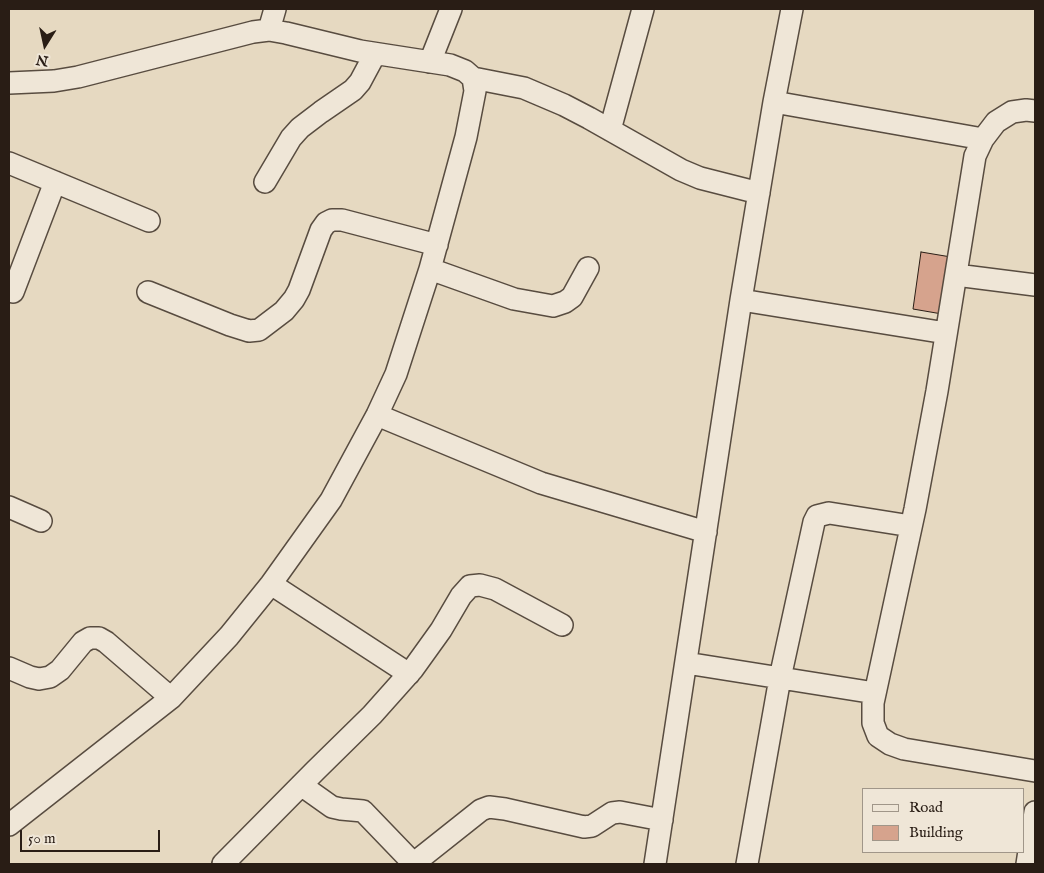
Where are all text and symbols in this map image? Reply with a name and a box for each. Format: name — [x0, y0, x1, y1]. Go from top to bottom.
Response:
north arrow — [20, 20, 70, 70]
text: N — [35, 50, 50, 70]
legend — [862, 788, 1024, 853]
text: Road — [909, 798, 943, 817]
scale bar — [22, 820, 162, 852]
text: Building — [909, 823, 963, 842]
text: 50 m — [28, 829, 56, 848]

